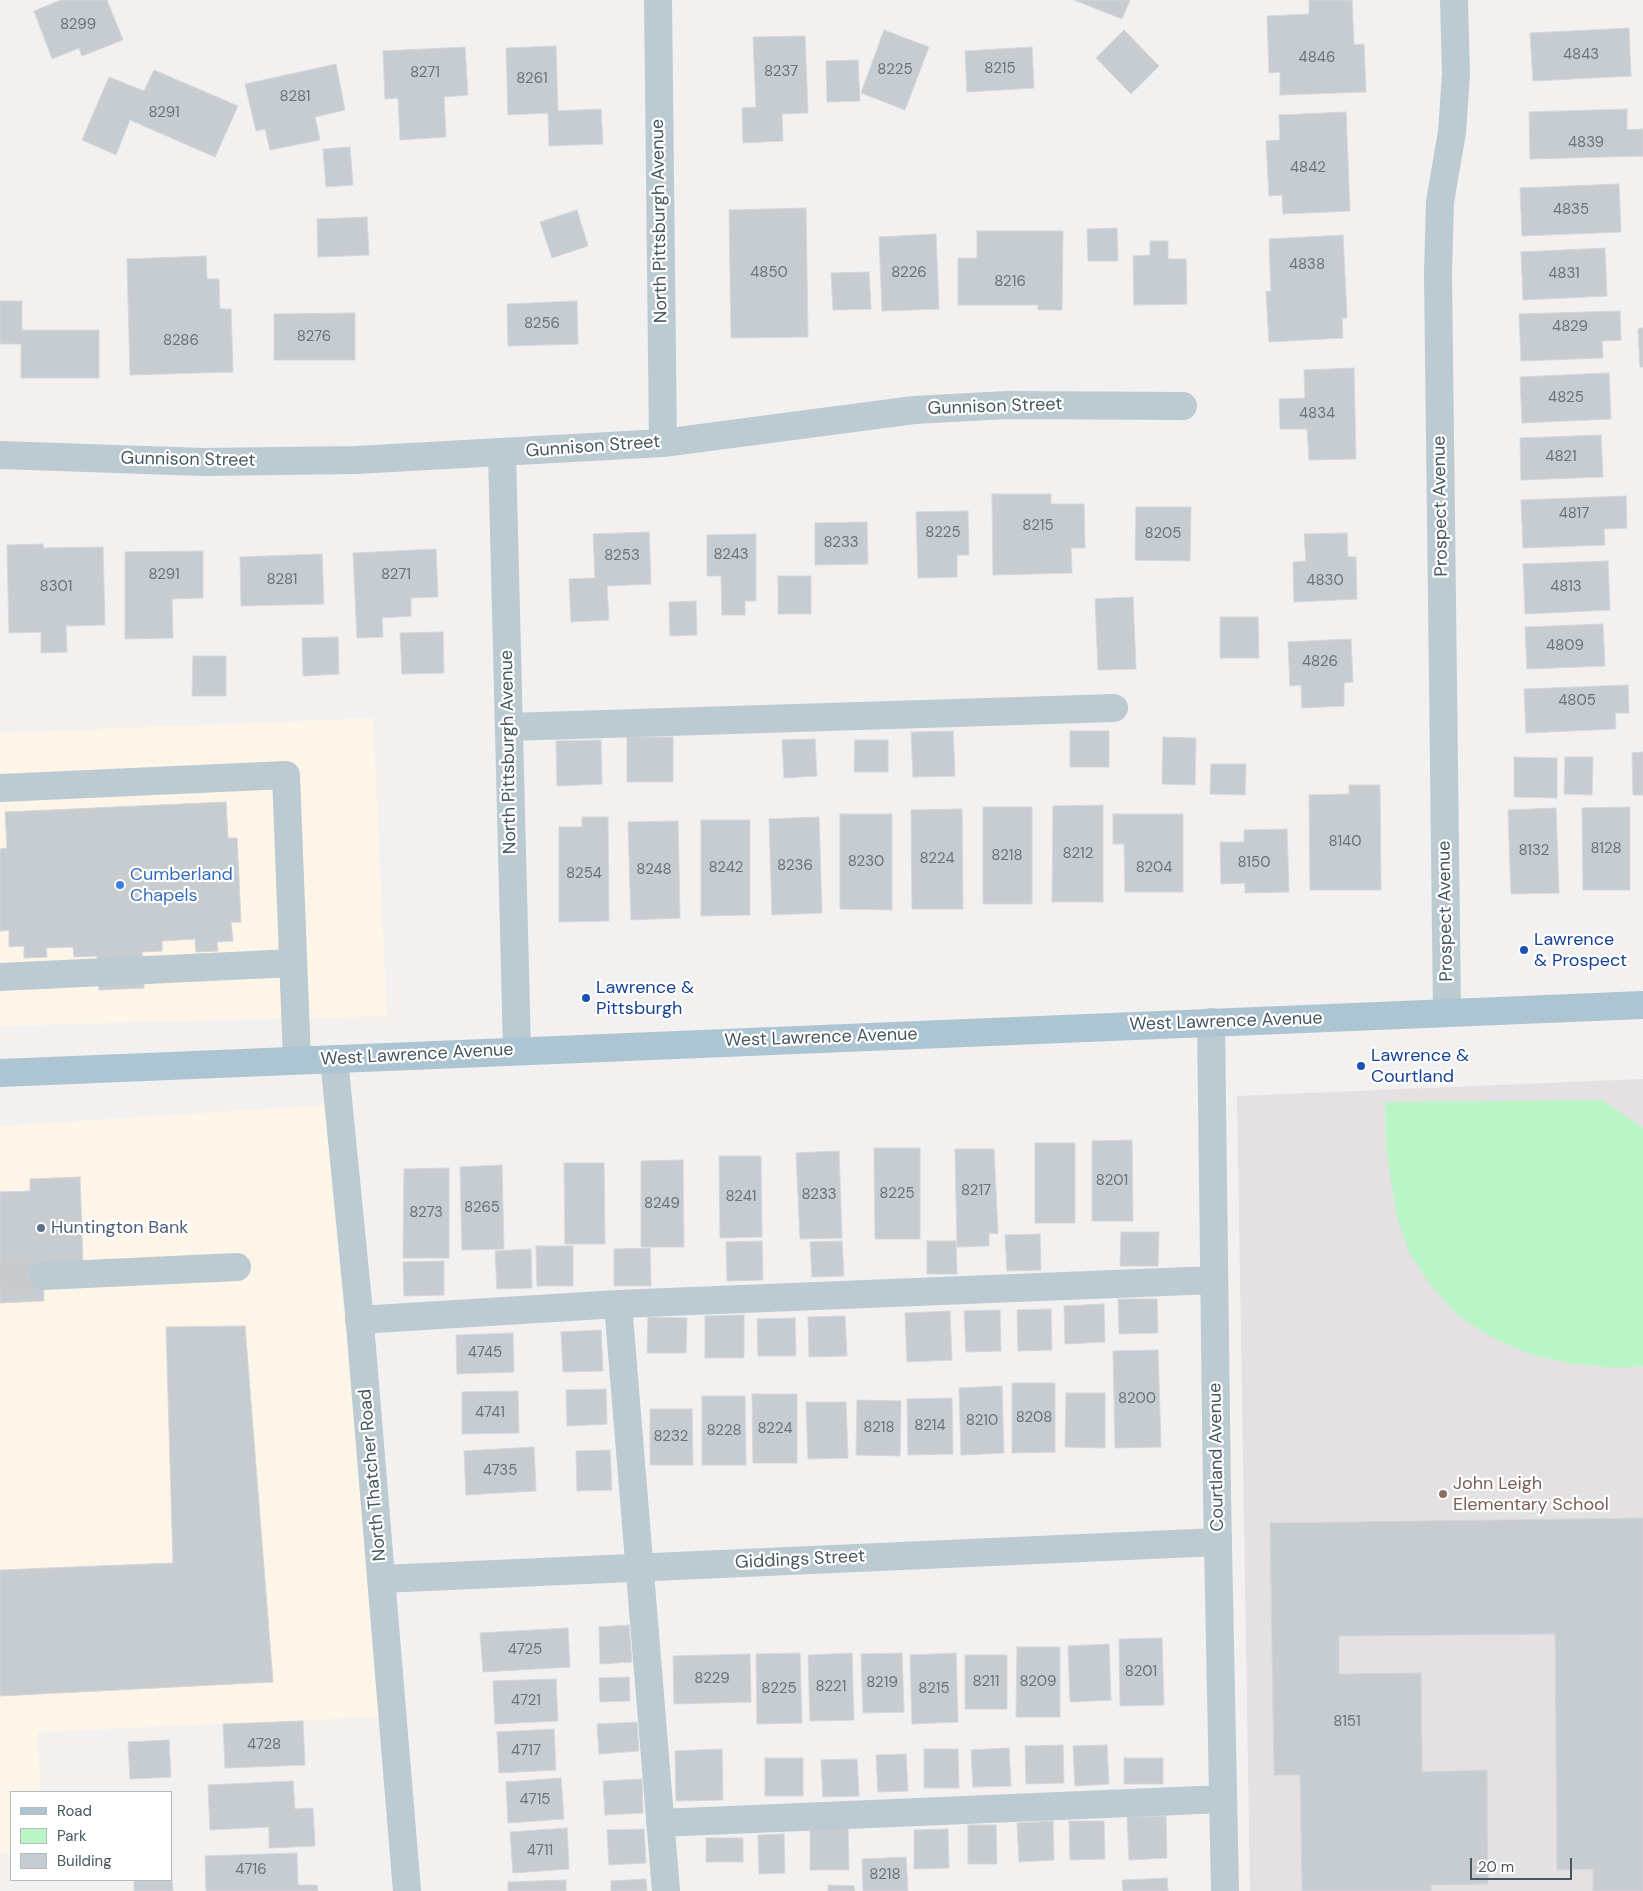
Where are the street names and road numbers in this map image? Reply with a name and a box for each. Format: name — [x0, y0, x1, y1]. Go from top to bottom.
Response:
street label: North Pittsburgh Avenue — [647, 119, 673, 323]
street label: Gunnison Street — [927, 394, 1063, 420]
street label: Gunnison Street — [525, 432, 661, 462]
street label: Prospect Avenue — [1429, 435, 1453, 577]
street label: Gunnison Street — [120, 448, 256, 472]
street label: North Pittsburgh Avenue — [496, 650, 522, 854]
street label: Prospect Avenue — [1434, 840, 1458, 982]
street label: West Lawrence Avenue — [1129, 1008, 1323, 1036]
street label: West Lawrence Avenue — [724, 1024, 918, 1052]
street label: West Lawrence Avenue — [320, 1039, 514, 1071]
street label: Courtland Avenue — [1205, 1382, 1229, 1532]
street label: North Thatcher Road — [355, 1388, 391, 1562]
street label: Giddings Street — [734, 1546, 866, 1574]

